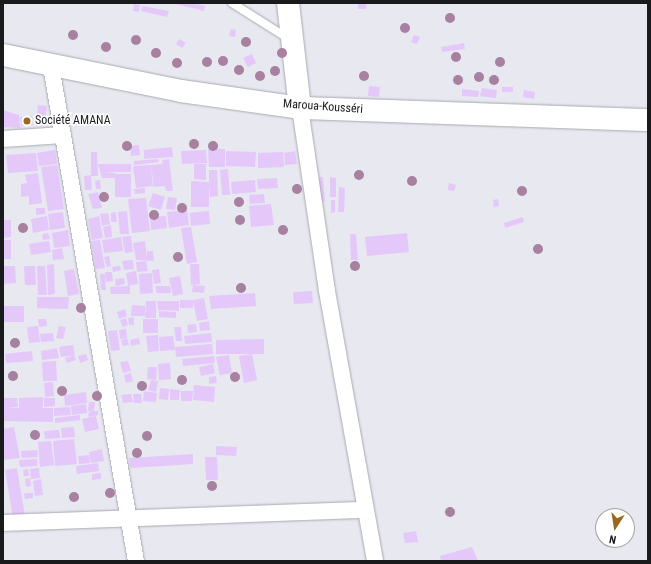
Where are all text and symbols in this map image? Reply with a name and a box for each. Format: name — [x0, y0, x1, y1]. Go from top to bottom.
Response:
street label: Maroua-Kousséri — [283, 97, 363, 117]
place label: Société AMANA — [35, 114, 111, 128]
marker: Société AMANA — [22, 116, 32, 126]
north arrow — [595, 508, 635, 548]
text: N — [608, 532, 617, 546]

